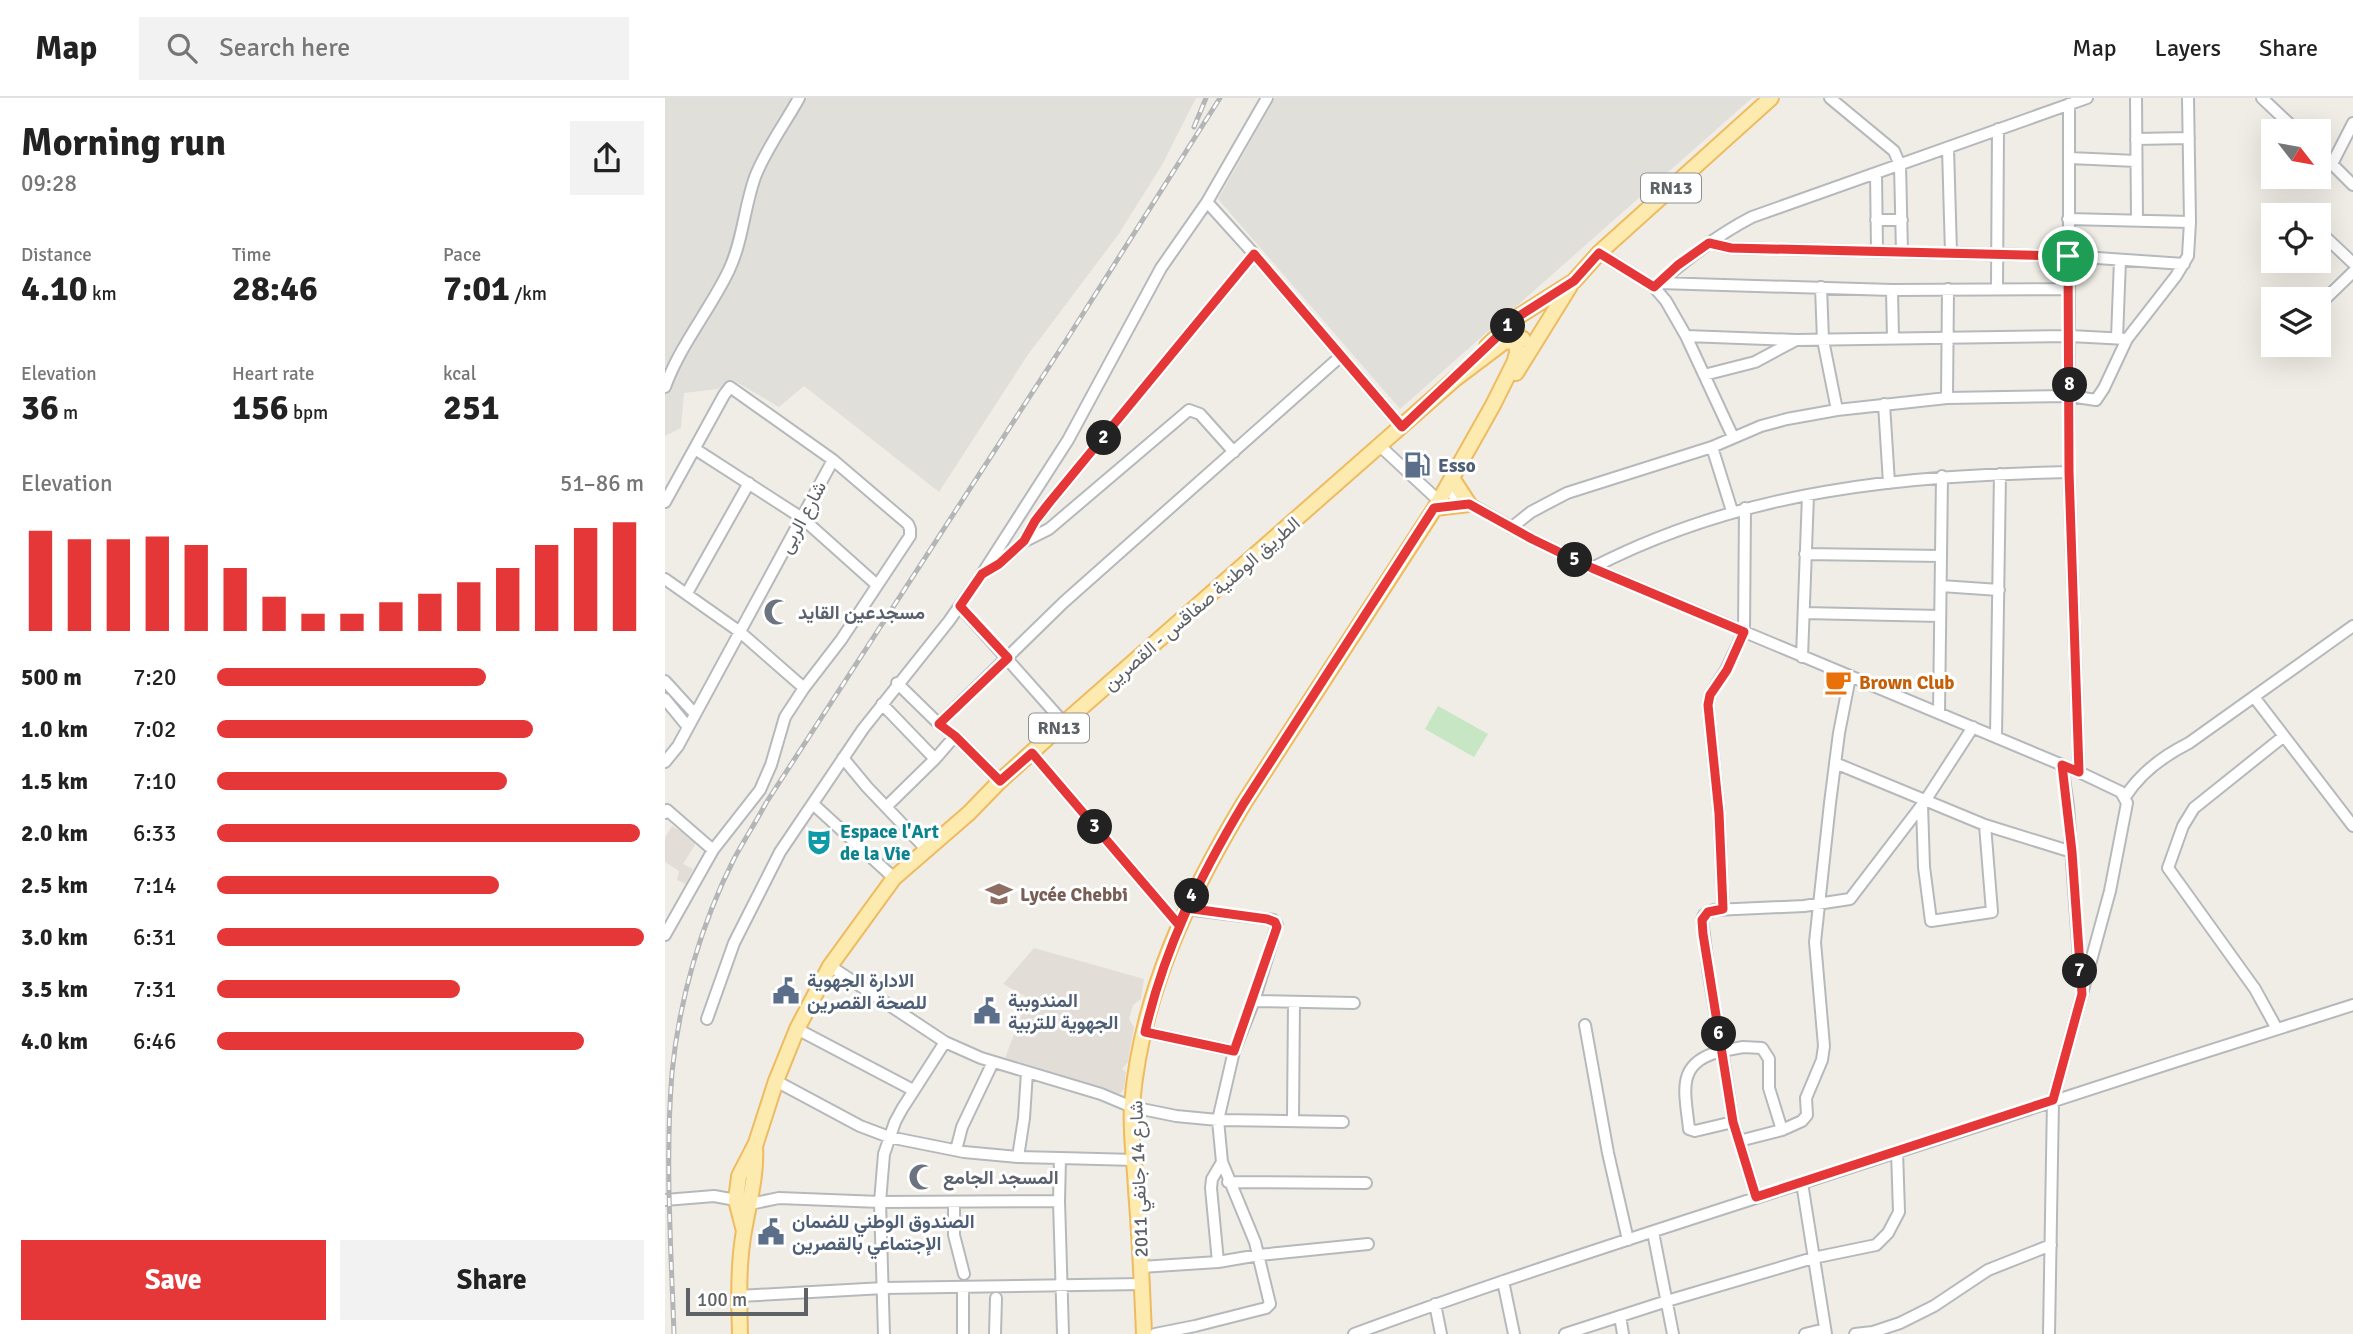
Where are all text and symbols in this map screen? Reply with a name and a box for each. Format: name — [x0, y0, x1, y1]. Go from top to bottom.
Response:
search box — [139, 17, 629, 80]
text: Map — [35, 28, 97, 69]
icon: search — [163, 29, 201, 67]
text: Search here — [219, 32, 350, 64]
text: Map — [2072, 33, 2117, 63]
text: Layers — [2155, 33, 2221, 63]
text: Share — [2259, 33, 2318, 63]
text: Morning run — [21, 119, 226, 166]
north arrow — [2261, 119, 2331, 189]
map controls — [2261, 119, 2331, 357]
button: share — [570, 121, 644, 195]
text: 09:28 — [21, 169, 77, 198]
road number: RN13 — [1641, 174, 1701, 202]
button: locate — [2261, 203, 2331, 273]
pin — [2038, 226, 2098, 286]
icon: arrive — [2049, 237, 2087, 275]
text: Distance — [21, 243, 92, 267]
text: Time — [232, 243, 271, 267]
text: Pace — [443, 243, 481, 267]
text: 4.10 — [21, 267, 88, 310]
text: 28:46 — [232, 267, 318, 310]
text: 7:01 — [443, 267, 510, 310]
text: km — [88, 282, 117, 306]
text: /km — [510, 282, 547, 306]
button: layers — [2261, 287, 2331, 357]
pin: 1 — [1491, 308, 1525, 344]
text: 1 — [1502, 313, 1513, 337]
text: Elevation — [21, 362, 97, 386]
text: Heart rate — [232, 362, 314, 386]
text: kcal — [443, 362, 476, 386]
pin: 8 — [2053, 368, 2087, 402]
text: 8 — [2064, 372, 2075, 396]
text: 36 — [21, 386, 59, 429]
text: 156 — [232, 386, 289, 429]
text: 251 — [443, 386, 500, 429]
text: m — [59, 401, 78, 425]
text: bpm — [289, 401, 328, 425]
pin: 2 — [1087, 420, 1122, 456]
text: 2 — [1098, 425, 1109, 449]
fuel station icon: Esso — [1402, 450, 1432, 480]
place label: Esso — [1438, 454, 1476, 478]
text: Elevation — [21, 469, 113, 498]
text: 51–86 m — [560, 469, 644, 498]
street label: شارع الربى — [774, 477, 832, 558]
street label: الطريق الوطنية صفاقس - القصرين — [1098, 512, 1305, 696]
pin: 5 — [1557, 542, 1593, 578]
text: 5 — [1569, 547, 1580, 571]
mosque icon: مسجدعين القايد — [762, 597, 792, 627]
place label: مسجدعين القايد — [798, 601, 925, 625]
text: 500 m — [21, 663, 82, 692]
text: 7:20 — [133, 663, 176, 692]
cafe icon: Brown Club — [1823, 667, 1853, 697]
place label: Brown Club — [1859, 671, 1955, 695]
road number: RN13 — [1029, 714, 1089, 742]
text: 1.0 km — [21, 715, 88, 744]
text: 7:02 — [133, 715, 176, 744]
text: 1.5 km — [21, 767, 88, 796]
text: 7:10 — [133, 767, 176, 796]
pin: 3 — [1077, 810, 1113, 844]
text: 3 — [1089, 814, 1100, 838]
text: 2.0 km — [21, 819, 88, 848]
text: 6:33 — [133, 819, 176, 848]
place label: Espace l'Art de la Vie — [840, 820, 939, 866]
theatre icon: Espace l'Art de la Vie — [804, 827, 834, 857]
text: 2.5 km — [21, 871, 88, 900]
text: 7:14 — [133, 871, 176, 900]
pin: 4 — [1175, 878, 1209, 914]
school or university icon: Lycée Chebbi — [984, 879, 1014, 909]
place label: Lycée Chebbi — [1020, 883, 1128, 907]
text: 4 — [1186, 883, 1197, 907]
text: 3.0 km — [21, 923, 88, 952]
text: 6:31 — [133, 923, 176, 952]
pin: 7 — [2063, 954, 2097, 988]
text: 7 — [2074, 958, 2085, 982]
place label: الادارة الجهوية للصحة القصرين — [807, 969, 927, 1015]
text: 3.5 km — [21, 975, 88, 1004]
text: 7:31 — [133, 975, 176, 1004]
public building icon: الادارة الجهوية للصحة القصرين — [771, 976, 801, 1006]
place label: المندوبية الجهوية للتربية — [1008, 989, 1118, 1035]
public building icon: المندوبية الجهوية للتربية — [972, 996, 1002, 1026]
pin: 6 — [1701, 1016, 1737, 1052]
text: 6 — [1713, 1021, 1724, 1045]
text: 4.0 km — [21, 1027, 88, 1056]
text: 6:46 — [133, 1027, 176, 1056]
street label: شارع 14 جانفي 2011 — [1124, 1100, 1157, 1258]
mosque icon: المسجد الجامع — [907, 1162, 937, 1192]
place label: المسجد الجامع — [943, 1166, 1059, 1191]
place label: الصندوق الوطني للضمان الإجتماعي بالقصرين — [792, 1210, 975, 1260]
public building icon: الصندوق الوطني للضمان الإجتماعي بالقصرين — [756, 1217, 786, 1247]
button: Save — [21, 1240, 326, 1320]
button: Share — [340, 1240, 644, 1320]
scale bar — [686, 1285, 809, 1317]
text: 100 m — [697, 1288, 747, 1312]

